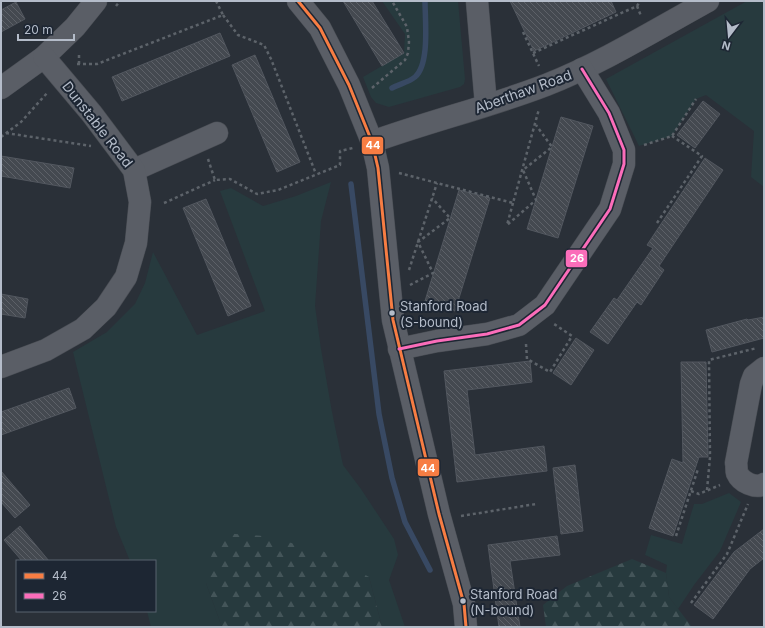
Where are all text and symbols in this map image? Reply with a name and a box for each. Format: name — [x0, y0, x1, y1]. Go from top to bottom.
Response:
scale bar — [18, 16, 74, 42]
north arrow — [709, 16, 749, 56]
text: 20 m — [24, 22, 53, 37]
text: N — [720, 38, 732, 53]
street label: Aberthaw Road — [472, 66, 574, 116]
street label: Dunstable Road — [59, 78, 137, 170]
line badge: 44 — [361, 136, 384, 155]
text: 44 — [366, 138, 380, 152]
line badge: 26 — [565, 249, 588, 268]
text: 26 — [570, 251, 584, 265]
place label: Stanford Road (S-bound) — [400, 298, 488, 330]
marker: Stanford Road (S-bound) — [387, 308, 397, 318]
line badge: 44 — [417, 458, 440, 477]
text: 44 — [421, 461, 435, 475]
legend — [16, 560, 156, 612]
text: 44 — [52, 568, 68, 583]
place label: Stanford Road (N-bound) — [470, 586, 558, 618]
text: 26 — [52, 588, 67, 603]
marker: Stanford Road (N-bound) — [458, 596, 468, 606]

